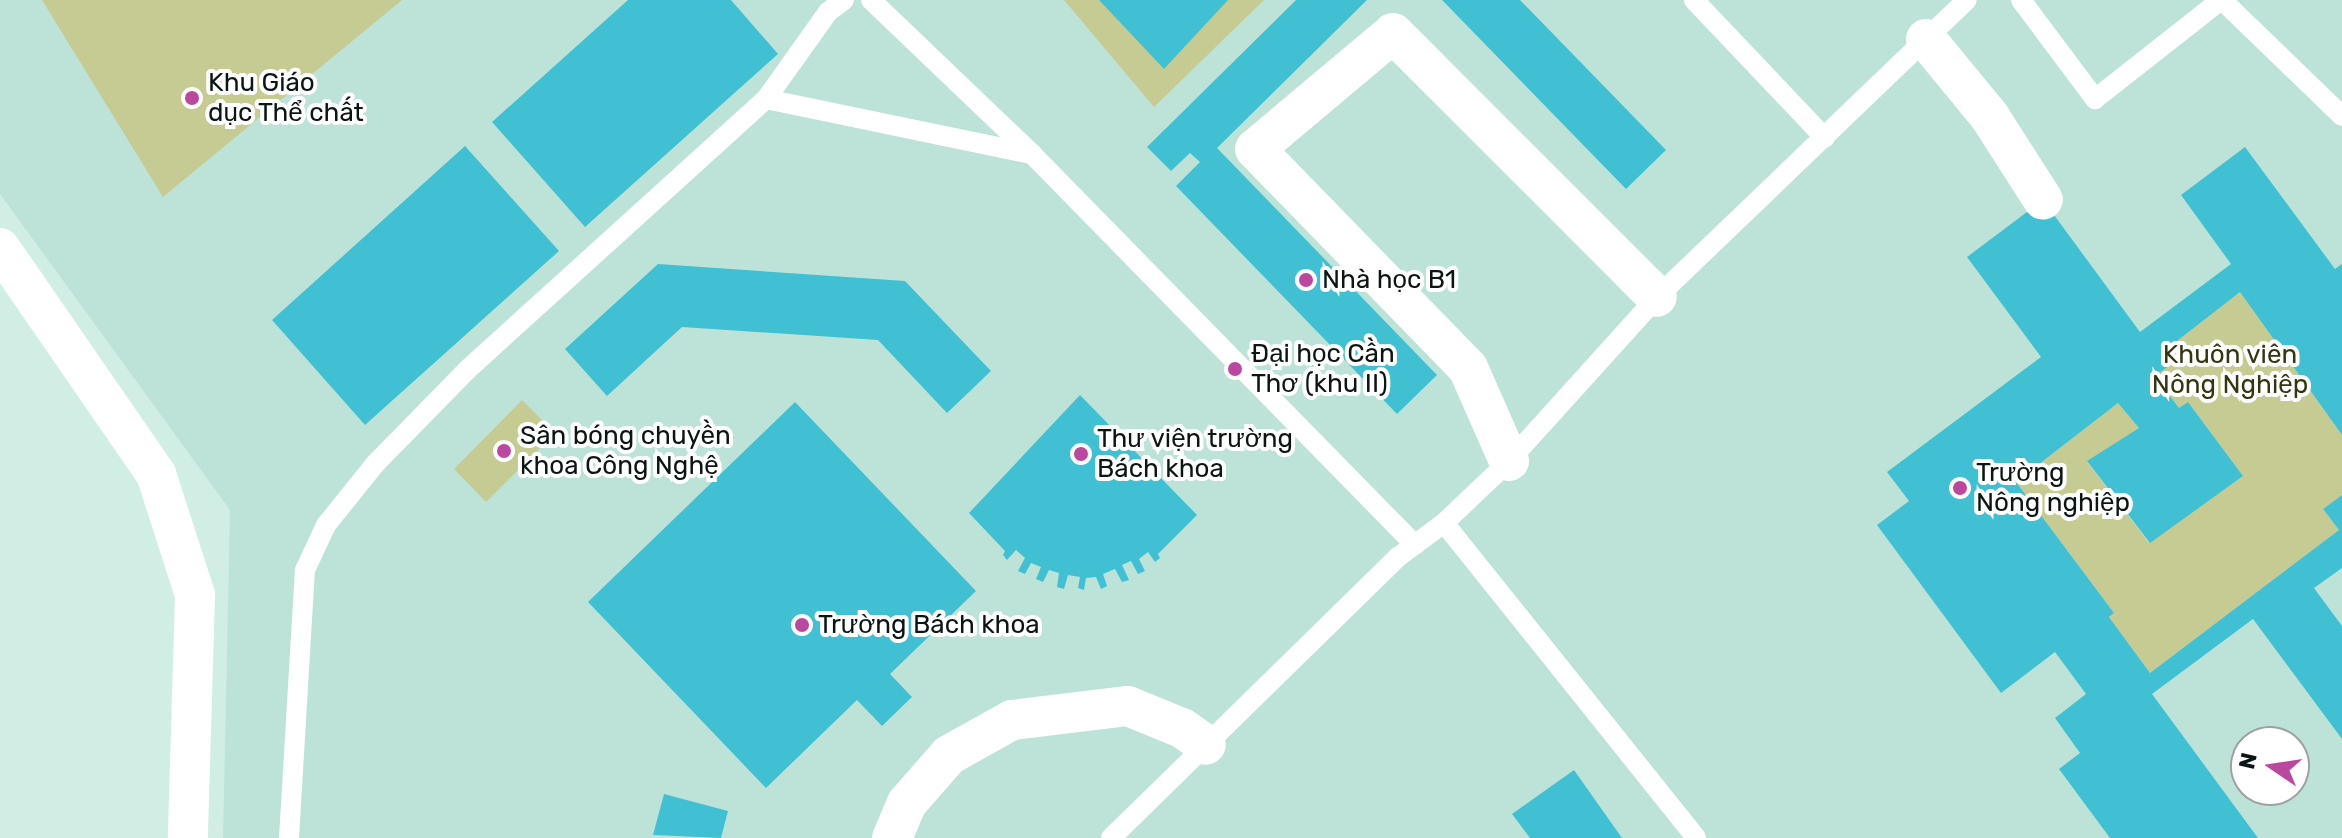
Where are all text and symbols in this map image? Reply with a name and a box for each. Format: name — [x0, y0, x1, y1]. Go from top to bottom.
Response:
place label: Khu Giáo dục Thể chất — [208, 67, 364, 128]
marker: Khu Giáo dục Thể chất — [183, 89, 201, 107]
place label: Nhà học B1 — [1322, 264, 1456, 296]
marker: Nhà học B1 — [1297, 271, 1315, 289]
place label: Đại học Cần Thơ (khu II) — [1251, 338, 1395, 400]
park label: Khuôn viên Nông Nghiệp — [2152, 339, 2308, 400]
marker: Đại học Cần Thơ (khu II) — [1226, 360, 1244, 378]
place label: Sân bóng chuyền khoa Công Nghệ — [520, 420, 731, 482]
place label: Thư viện trường Bách khoa — [1097, 423, 1294, 484]
marker: Sân bóng chuyền khoa Công Nghệ — [495, 442, 513, 460]
marker: Thư viện trường Bách khoa — [1072, 445, 1090, 463]
place label: Trường Nông nghiệp — [1976, 457, 2130, 518]
marker: Trường Nông nghiệp — [1951, 479, 1969, 497]
place label: Trường Bách khoa — [818, 609, 1040, 641]
marker: Trường Bách khoa — [793, 616, 811, 634]
north arrow — [2230, 726, 2310, 806]
text: N — [2233, 750, 2263, 772]

